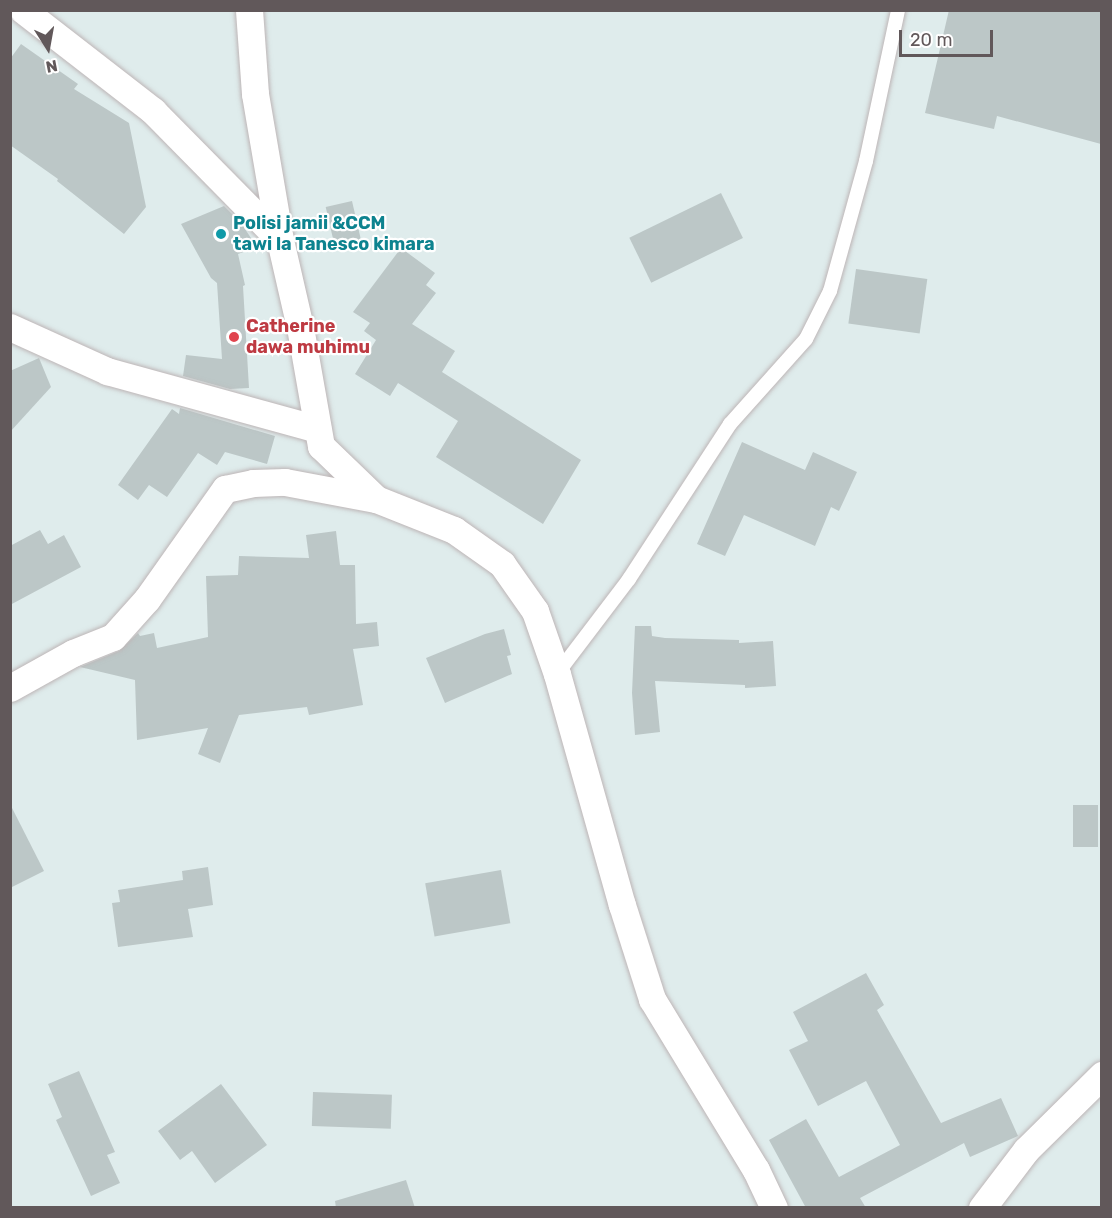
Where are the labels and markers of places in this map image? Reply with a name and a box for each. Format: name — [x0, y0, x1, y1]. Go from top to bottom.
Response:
place label: Polisi jamii &CCM tawi la Tanesco kimara — [233, 213, 435, 256]
marker: Polisi jamii &CCM tawi la Tanesco kimara — [214, 227, 228, 241]
place label: Catherine dawa muhimu — [246, 316, 370, 358]
marker: Catherine dawa muhimu — [227, 330, 241, 344]

